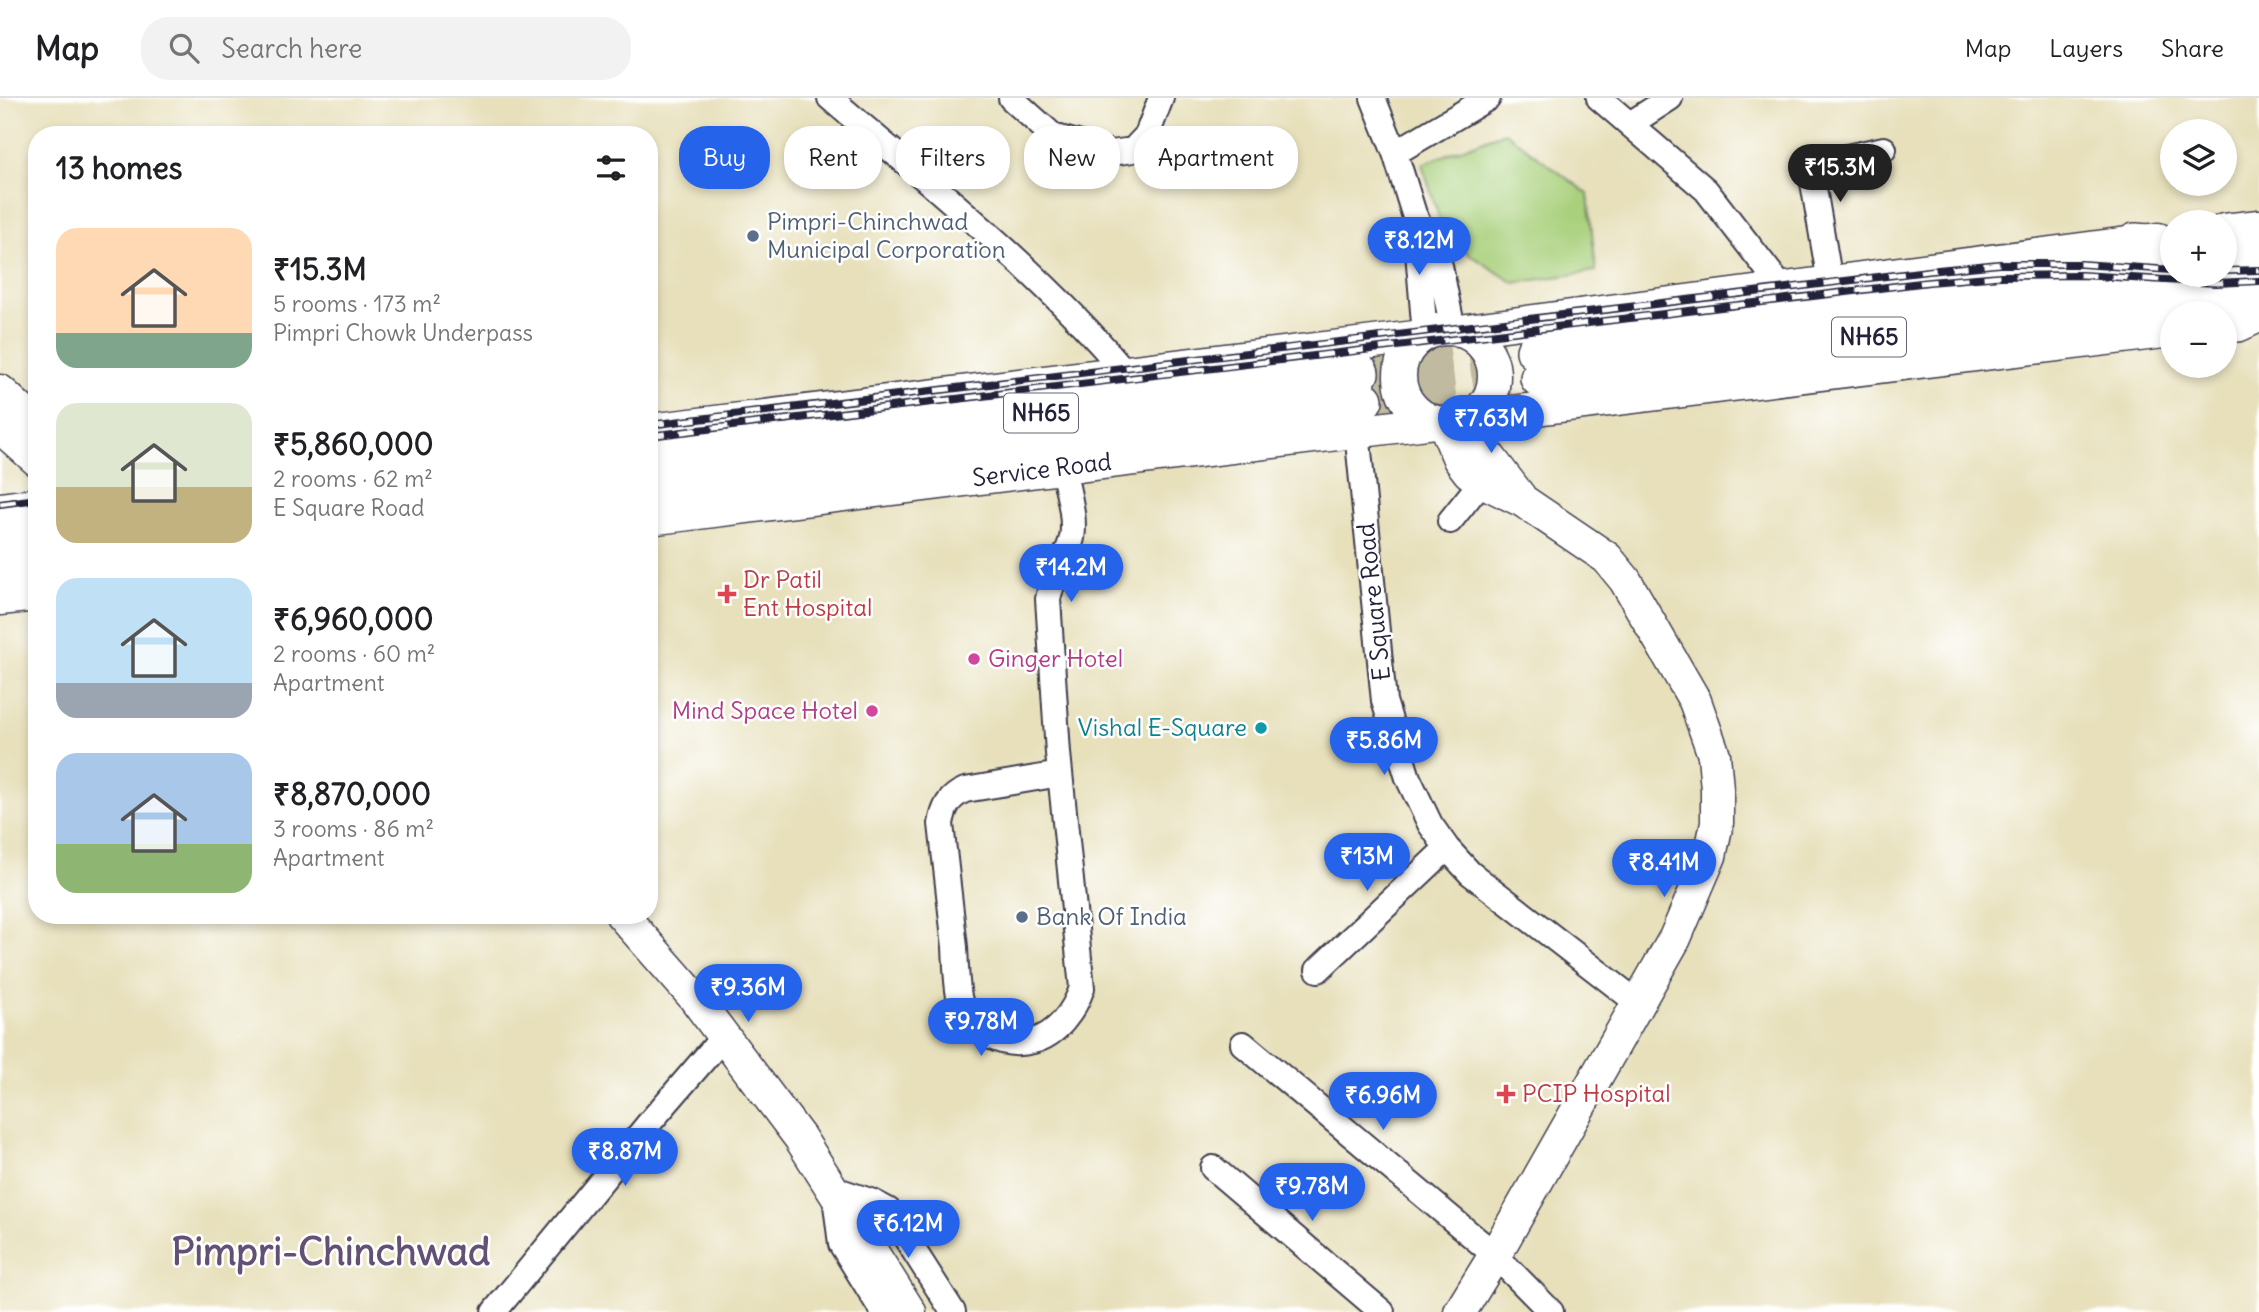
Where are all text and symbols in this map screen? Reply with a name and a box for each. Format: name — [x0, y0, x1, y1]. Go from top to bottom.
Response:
search box — [141, 17, 631, 80]
text: Map — [35, 27, 99, 69]
icon: search — [165, 29, 203, 67]
text: Search here — [221, 32, 362, 65]
text: Map — [1965, 33, 2011, 63]
text: Layers — [2049, 33, 2123, 63]
text: Share — [2161, 33, 2224, 63]
map controls — [2160, 119, 2237, 378]
button: layers — [2160, 119, 2237, 196]
chip: Buy — [679, 126, 770, 189]
chip: Rent — [784, 126, 882, 189]
chip: Filters — [896, 126, 1010, 189]
chip: New — [1024, 126, 1120, 189]
chip: Apartment — [1134, 126, 1298, 189]
pin: ₹15.3M — [1783, 144, 1897, 204]
text: 13 homes — [56, 149, 182, 187]
icon: filters — [592, 149, 630, 187]
text: ₹15.3M — [1804, 152, 1876, 181]
place label: Pimpri-Chinchwad Municipal Corporation — [767, 206, 1006, 264]
button: + — [2160, 210, 2237, 287]
pin: ₹8.12M — [1362, 218, 1476, 277]
text: ₹8.12M — [1384, 225, 1454, 254]
marker: Pimpri-Chinchwad Municipal Corporation — [745, 228, 761, 244]
text: ₹15.3M — [273, 250, 367, 288]
icon: home — [112, 256, 196, 340]
text: 5 rooms · 173 m² — [273, 289, 441, 318]
button: − — [2160, 301, 2237, 378]
text: Pimpri Chowk Underpass — [273, 318, 533, 347]
road number: NH65 — [1832, 318, 1906, 356]
road number: NH65 — [1004, 394, 1078, 432]
pin: ₹7.63M — [1434, 396, 1548, 455]
text: ₹7.63M — [1454, 403, 1528, 432]
text: ₹5,860,000 — [273, 425, 434, 463]
icon: home — [112, 431, 196, 515]
street label: Service Road — [971, 446, 1113, 492]
text: 2 rooms · 62 m² — [273, 464, 433, 493]
text: E Square Road — [273, 493, 424, 522]
street label: E Square Road — [1350, 522, 1396, 682]
pin: ₹14.2M — [1014, 545, 1128, 604]
text: ₹14.2M — [1035, 552, 1107, 581]
place label: Dr Patil Ent Hospital — [743, 564, 872, 622]
marker: Dr Patil Ent Hospital — [717, 584, 737, 604]
text: ₹6,960,000 — [273, 600, 434, 638]
icon: home — [112, 606, 196, 690]
text: 2 rooms · 60 m² — [273, 639, 435, 668]
place label: Ginger Hotel — [988, 643, 1123, 673]
marker: Ginger Hotel — [966, 651, 982, 667]
text: Apartment — [273, 668, 385, 697]
place label: Mind Space Hotel — [672, 695, 858, 725]
marker: Mind Space Hotel — [864, 703, 880, 719]
place label: Vishal E-Square — [1078, 712, 1247, 742]
pin: ₹5.86M — [1327, 718, 1441, 777]
marker: Vishal E-Square — [1253, 720, 1269, 736]
text: ₹5.86M — [1346, 725, 1422, 754]
text: ₹8,870,000 — [273, 775, 431, 813]
icon: home — [112, 781, 196, 865]
text: 3 rooms · 86 m² — [273, 814, 434, 843]
pin: ₹13M — [1326, 834, 1408, 893]
pin: ₹8.41M — [1607, 840, 1721, 899]
text: ₹13M — [1340, 841, 1394, 870]
text: Apartment — [273, 843, 385, 872]
text: ₹8.41M — [1628, 847, 1700, 876]
place label: Bank Of India — [1036, 901, 1187, 931]
marker: Bank Of India — [1014, 909, 1030, 925]
pin: ₹9.36M — [691, 964, 805, 1024]
text: ₹9.36M — [710, 972, 786, 1001]
pin: ₹9.78M — [924, 998, 1038, 1058]
text: ₹9.78M — [944, 1006, 1018, 1035]
pin: ₹6.96M — [1326, 1072, 1440, 1132]
place label: PCIP Hospital — [1522, 1078, 1671, 1108]
text: ₹6.96M — [1345, 1080, 1421, 1109]
marker: PCIP Hospital — [1496, 1084, 1516, 1104]
pin: ₹8.87M — [568, 1128, 682, 1188]
text: ₹8.87M — [588, 1136, 662, 1165]
pin: ₹9.78M — [1255, 1164, 1369, 1223]
text: ₹9.78M — [1275, 1171, 1349, 1200]
pin: ₹6.12M — [851, 1200, 965, 1260]
text: ₹6.12M — [873, 1208, 943, 1237]
district label: Pimpri-Chinchwad — [172, 1228, 490, 1275]

